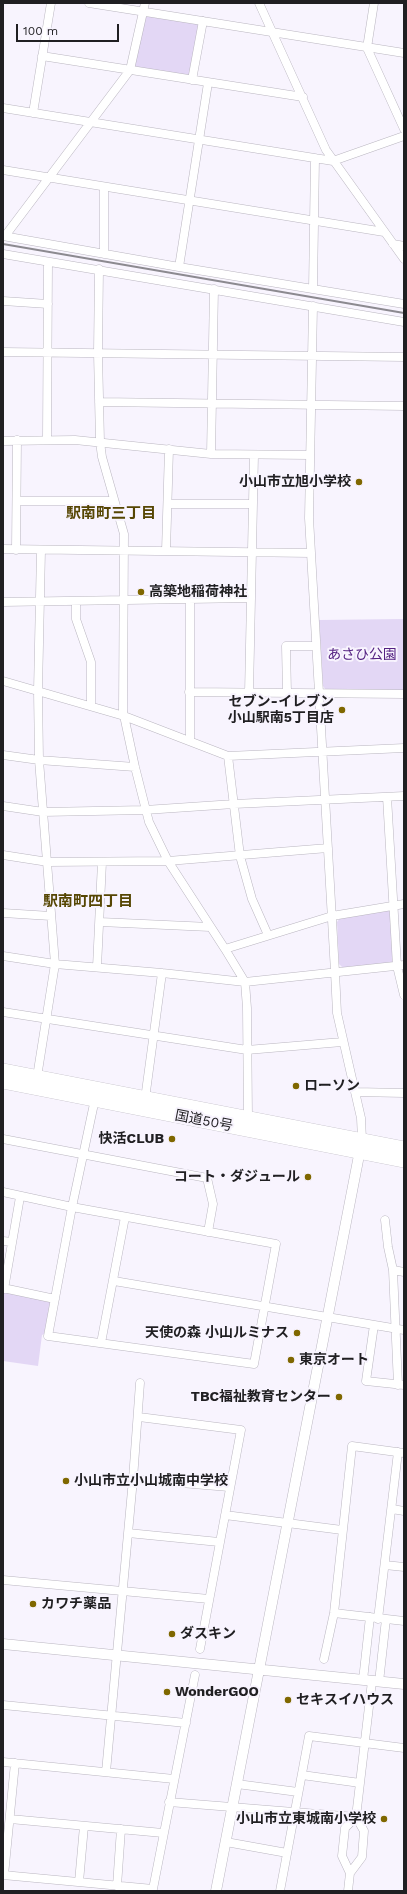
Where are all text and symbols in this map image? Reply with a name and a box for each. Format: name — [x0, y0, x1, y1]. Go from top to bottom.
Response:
scale bar — [18, 16, 121, 42]
text: 100 m — [23, 24, 58, 38]
place label: 小山市立旭小学校 — [239, 474, 351, 490]
marker: 小山市立旭小学校 — [354, 477, 364, 487]
district label: 駅南町三丁目 — [66, 505, 156, 523]
place label: 高築地稲荷神社 — [149, 584, 247, 600]
marker: 高築地稲荷神社 — [136, 587, 146, 597]
park label: あさひ公園 — [327, 647, 397, 663]
place label: セブン-イレブン 小山駅南5丁目店 — [228, 694, 334, 726]
marker: セブン-イレブン 小山駅南5丁目店 — [337, 705, 347, 715]
district label: 駅南町四丁目 — [43, 893, 133, 911]
place label: ローソン — [304, 1078, 360, 1094]
marker: ローソン — [291, 1081, 301, 1091]
street label: 国道50号 — [174, 1107, 234, 1135]
place label: 快活CLUB — [99, 1131, 164, 1147]
marker: 快活CLUB — [167, 1134, 177, 1144]
place label: コート・ダジュール — [174, 1169, 300, 1185]
marker: コート・ダジュール — [303, 1172, 313, 1182]
place label: 天使の森 小山ルミナス — [145, 1325, 289, 1341]
marker: 天使の森 小山ルミナス — [292, 1328, 302, 1338]
place label: 東京オート — [299, 1352, 369, 1368]
marker: 東京オート — [286, 1355, 296, 1365]
place label: TBC福祉教育センター — [191, 1389, 331, 1405]
marker: TBC福祉教育センター — [334, 1392, 344, 1402]
place label: 小山市立小山城南中学校 — [74, 1473, 228, 1489]
marker: 小山市立小山城南中学校 — [61, 1476, 71, 1486]
place label: カワチ薬品 — [41, 1596, 111, 1612]
marker: カワチ薬品 — [28, 1599, 38, 1609]
place label: ダスキン — [180, 1626, 236, 1642]
marker: ダスキン — [167, 1629, 177, 1639]
place label: WonderGOO — [175, 1684, 259, 1700]
marker: WonderGOO — [162, 1687, 172, 1697]
place label: セキスイハウス — [296, 1692, 394, 1708]
marker: セキスイハウス — [283, 1695, 293, 1705]
place label: 小山市立東城南小学校 — [236, 1811, 376, 1827]
marker: 小山市立東城南小学校 — [379, 1814, 389, 1824]

